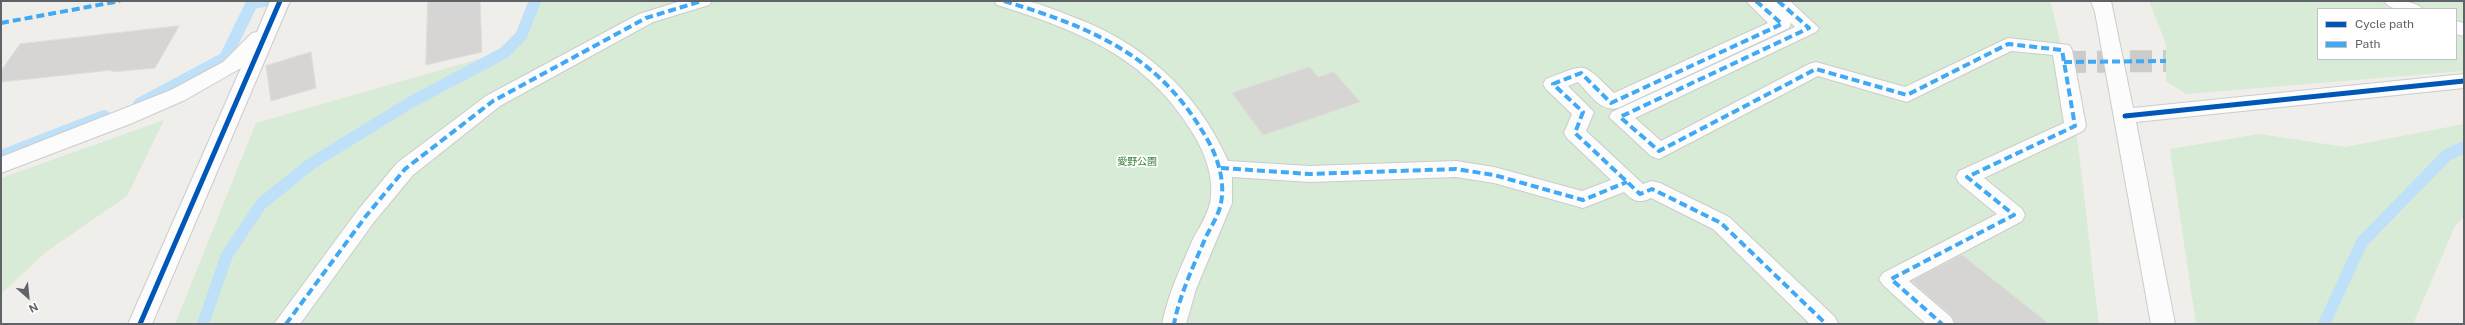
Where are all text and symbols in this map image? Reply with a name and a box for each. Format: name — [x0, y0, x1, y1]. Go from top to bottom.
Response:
legend — [2317, 8, 2457, 60]
text: Cycle path — [2355, 17, 2414, 31]
text: Path — [2355, 37, 2381, 51]
park label: 愛野公園 — [1117, 156, 1157, 168]
north arrow — [8, 277, 48, 317]
text: N — [27, 300, 40, 315]

